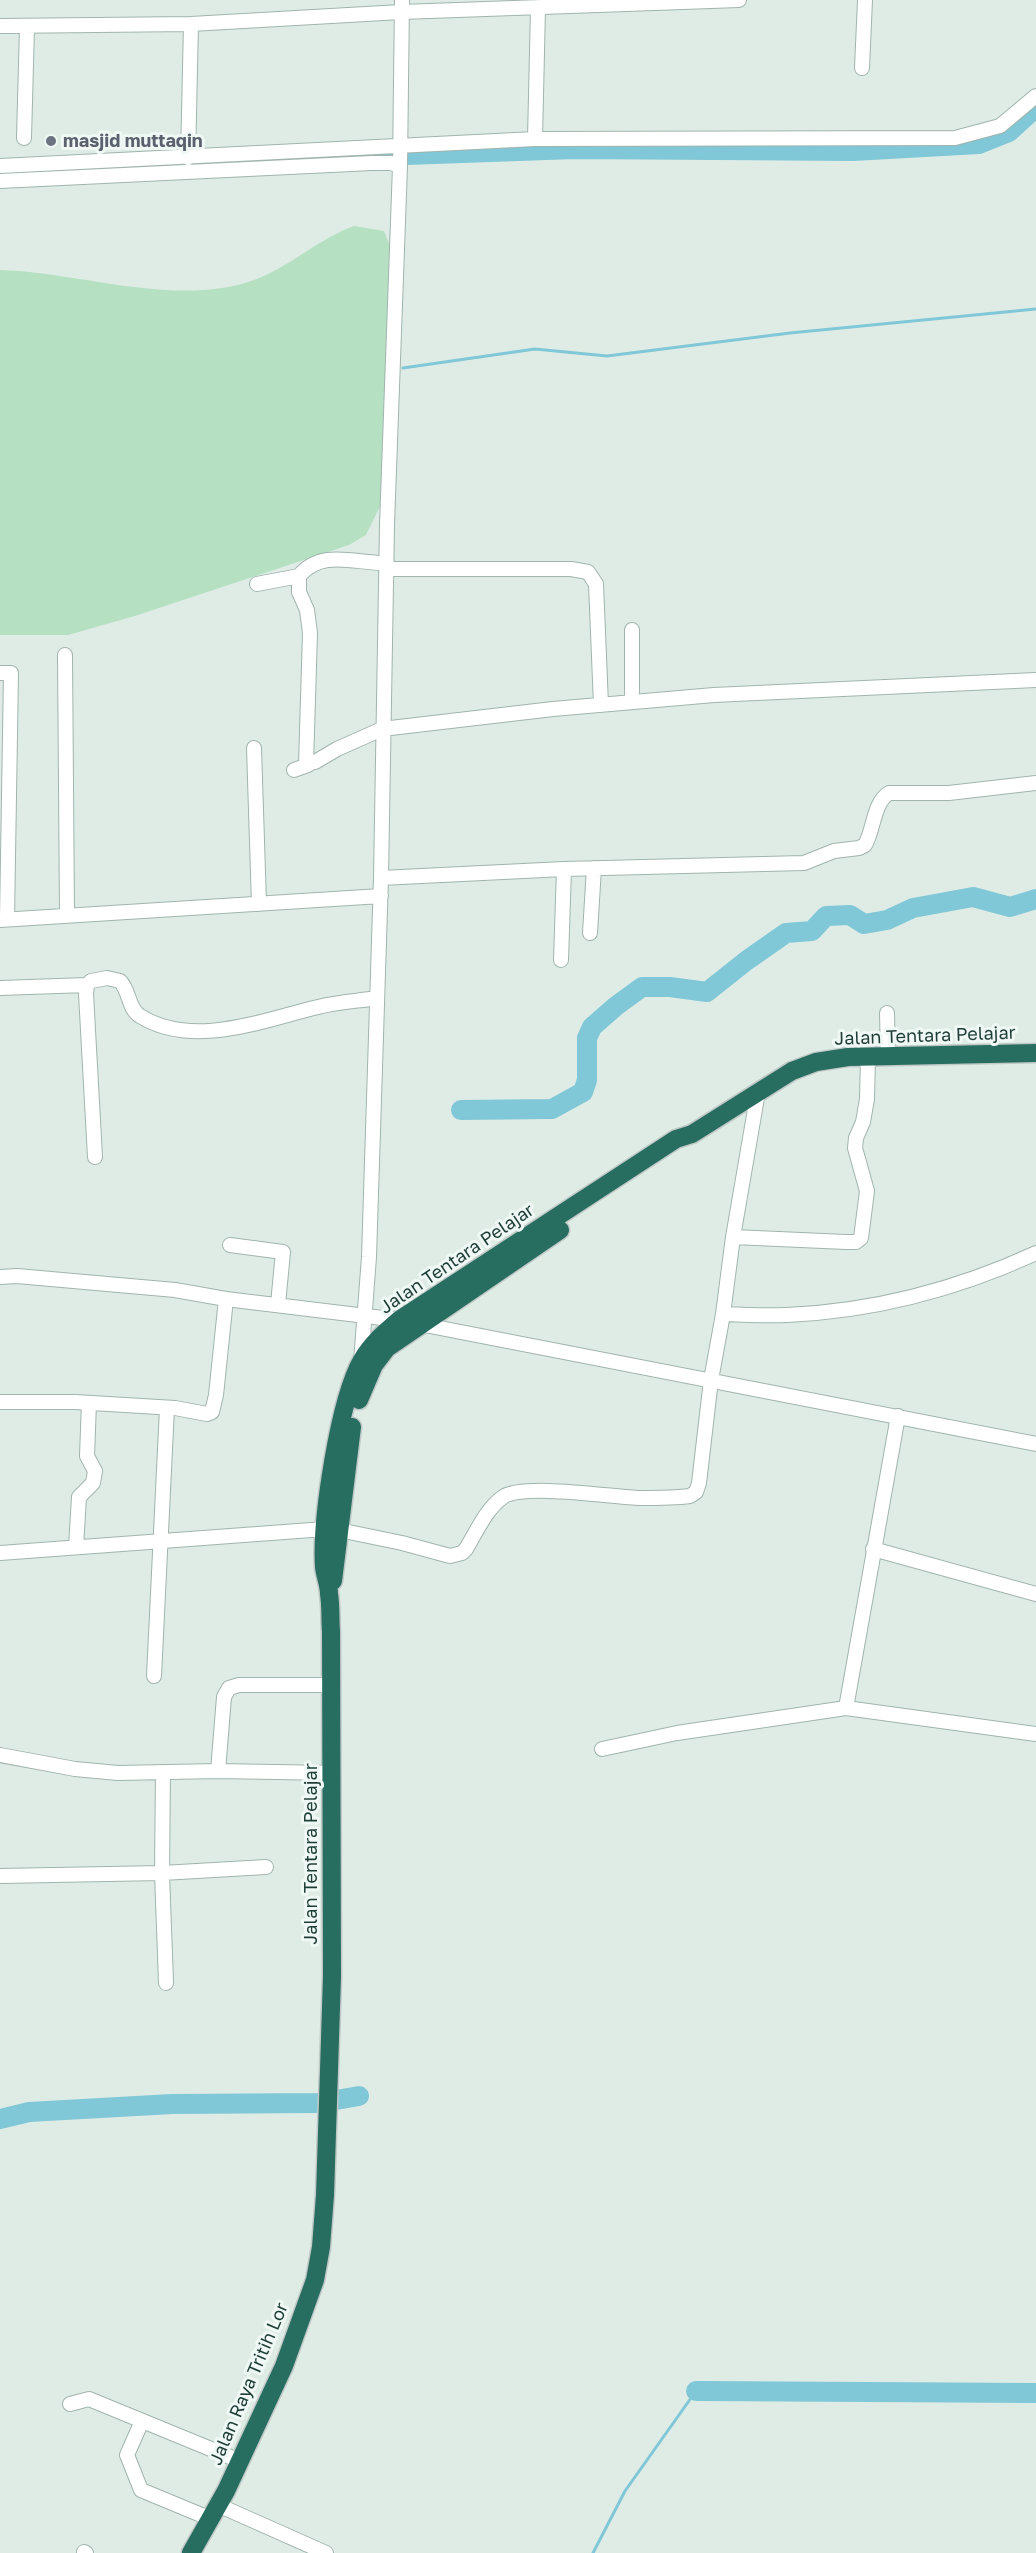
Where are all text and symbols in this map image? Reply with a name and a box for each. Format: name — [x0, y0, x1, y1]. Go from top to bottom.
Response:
place label: masjid muttaqin — [63, 130, 203, 152]
marker: masjid muttaqin — [44, 134, 58, 148]
street label: Jalan Tentara Pelajar — [834, 1022, 1016, 1050]
street label: Jalan Tentara Pelajar — [376, 1199, 538, 1319]
street label: Jalan Tentara Pelajar — [300, 1763, 322, 1945]
street label: Jalan Raya Tritih Lor — [205, 2299, 293, 2469]

